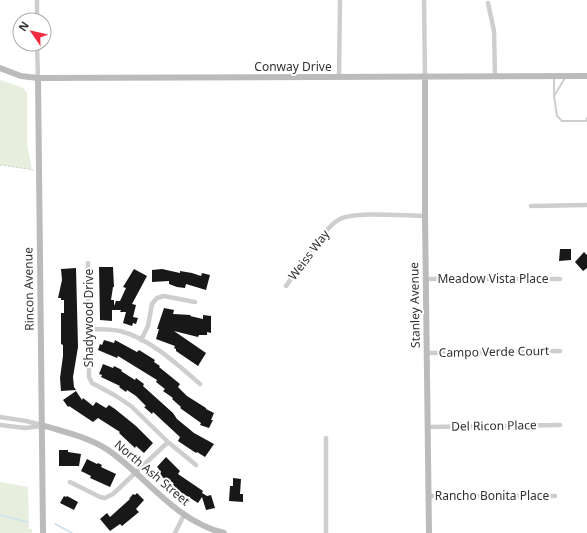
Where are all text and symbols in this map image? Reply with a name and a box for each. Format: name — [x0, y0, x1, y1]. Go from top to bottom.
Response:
north arrow — [12, 12, 52, 52]
text: N — [15, 18, 32, 34]
street label: Conway Drive — [254, 58, 332, 75]
street label: Weiss Way — [284, 225, 334, 283]
street label: Rincon Avenue — [19, 247, 38, 331]
street label: Stanley Avenue — [405, 262, 424, 348]
street label: Shadywood Drive — [80, 269, 97, 367]
street label: Meadow Vista Place — [437, 270, 549, 287]
street label: Campo Verde Court — [439, 342, 550, 361]
street label: Del Ricon Place — [451, 416, 537, 435]
street label: North Ash Street — [111, 436, 194, 510]
street label: Rancho Bonita Place — [435, 487, 549, 504]

